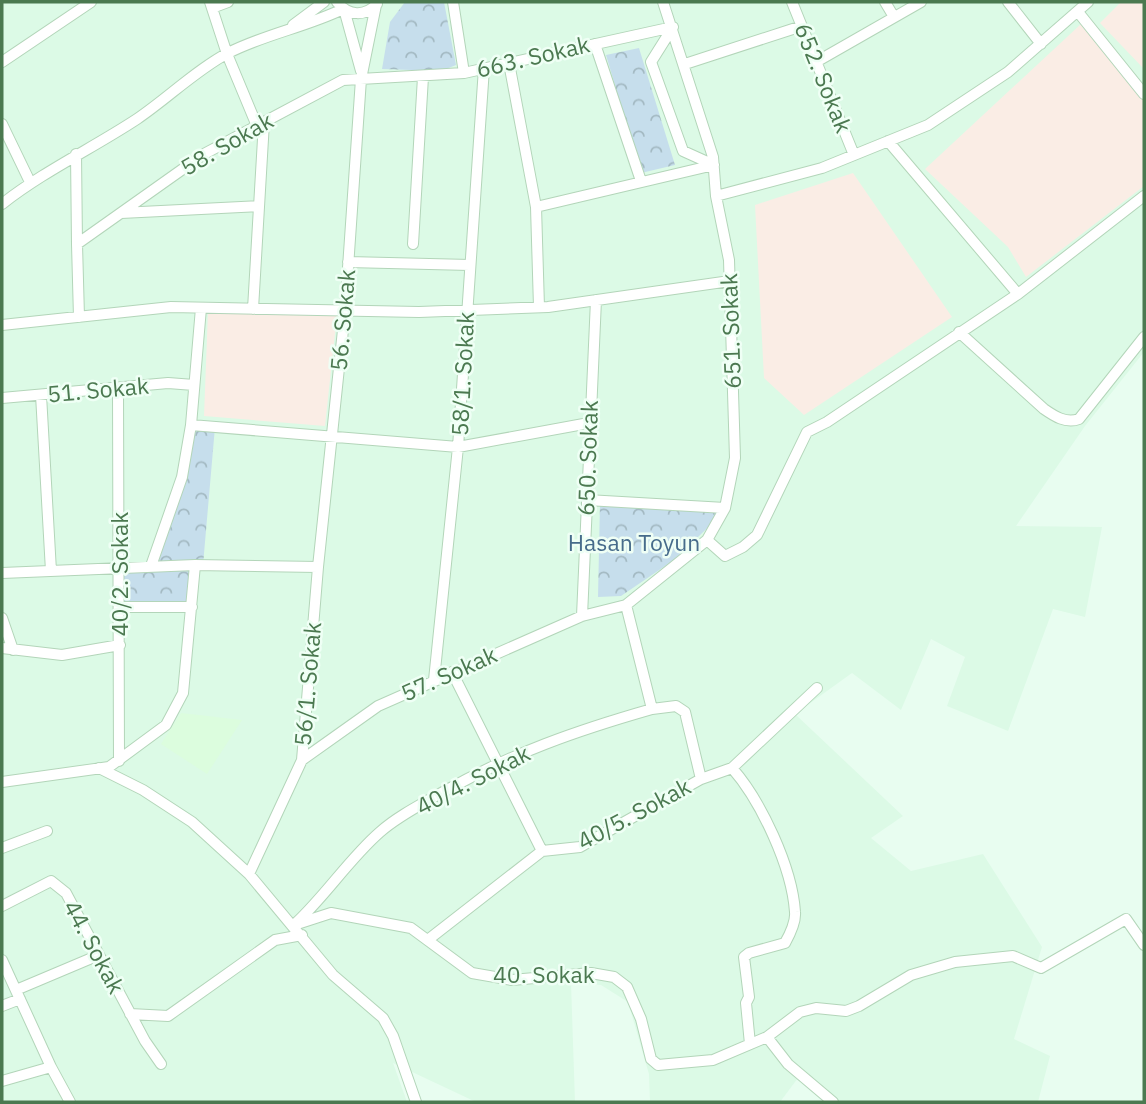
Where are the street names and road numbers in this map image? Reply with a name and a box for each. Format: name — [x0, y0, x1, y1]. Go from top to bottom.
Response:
street label: 652. Sokak — [788, 18, 860, 137]
street label: 663. Sokak — [473, 28, 593, 84]
street label: 58. Sokak — [175, 105, 278, 182]
street label: 56. Sokak — [323, 268, 361, 372]
street label: 651. Sokak — [713, 273, 747, 389]
street label: 58/1. Sokak — [444, 311, 480, 437]
street label: 51. Sokak — [46, 370, 150, 408]
street label: 650. Sokak — [570, 400, 604, 516]
street label: 40/2. Sokak — [104, 512, 134, 636]
street label: 56/1. Sokak — [287, 621, 327, 747]
street label: 57. Sokak — [396, 639, 501, 708]
street label: 40/4. Sokak — [410, 737, 535, 821]
street label: 40/5. Sokak — [572, 771, 696, 856]
street label: 44. Sokak — [58, 894, 132, 999]
street label: 40. Sokak — [493, 959, 595, 989]

